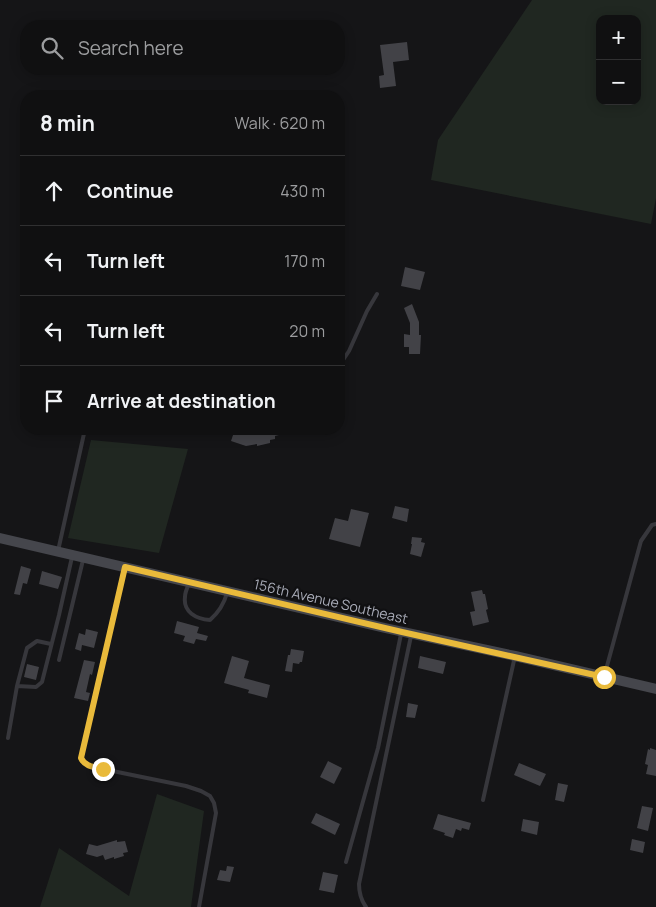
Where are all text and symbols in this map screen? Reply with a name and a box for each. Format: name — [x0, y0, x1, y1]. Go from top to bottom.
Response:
map controls — [596, 15, 641, 105]
button: + — [596, 15, 641, 60]
search box — [20, 20, 345, 75]
icon: search — [38, 34, 66, 62]
text: Search here — [78, 35, 184, 61]
button: − — [596, 60, 641, 105]
text: 8 min — [40, 109, 95, 137]
text: Walk · 620 m — [235, 112, 325, 134]
icon: ahead — [40, 177, 68, 205]
text: Continue — [87, 178, 173, 204]
text: 430 m — [280, 180, 325, 202]
icon: left — [40, 247, 68, 275]
text: Turn left — [87, 248, 165, 274]
text: 170 m — [284, 250, 325, 272]
icon: left — [40, 317, 68, 345]
text: Turn left — [87, 318, 165, 344]
text: 20 m — [289, 320, 325, 342]
icon: arrive — [40, 387, 68, 415]
text: Arrive at destination — [87, 388, 276, 414]
street label: 156th Avenue Southeast — [252, 574, 410, 628]
route start — [593, 666, 616, 689]
route end — [92, 758, 115, 781]

